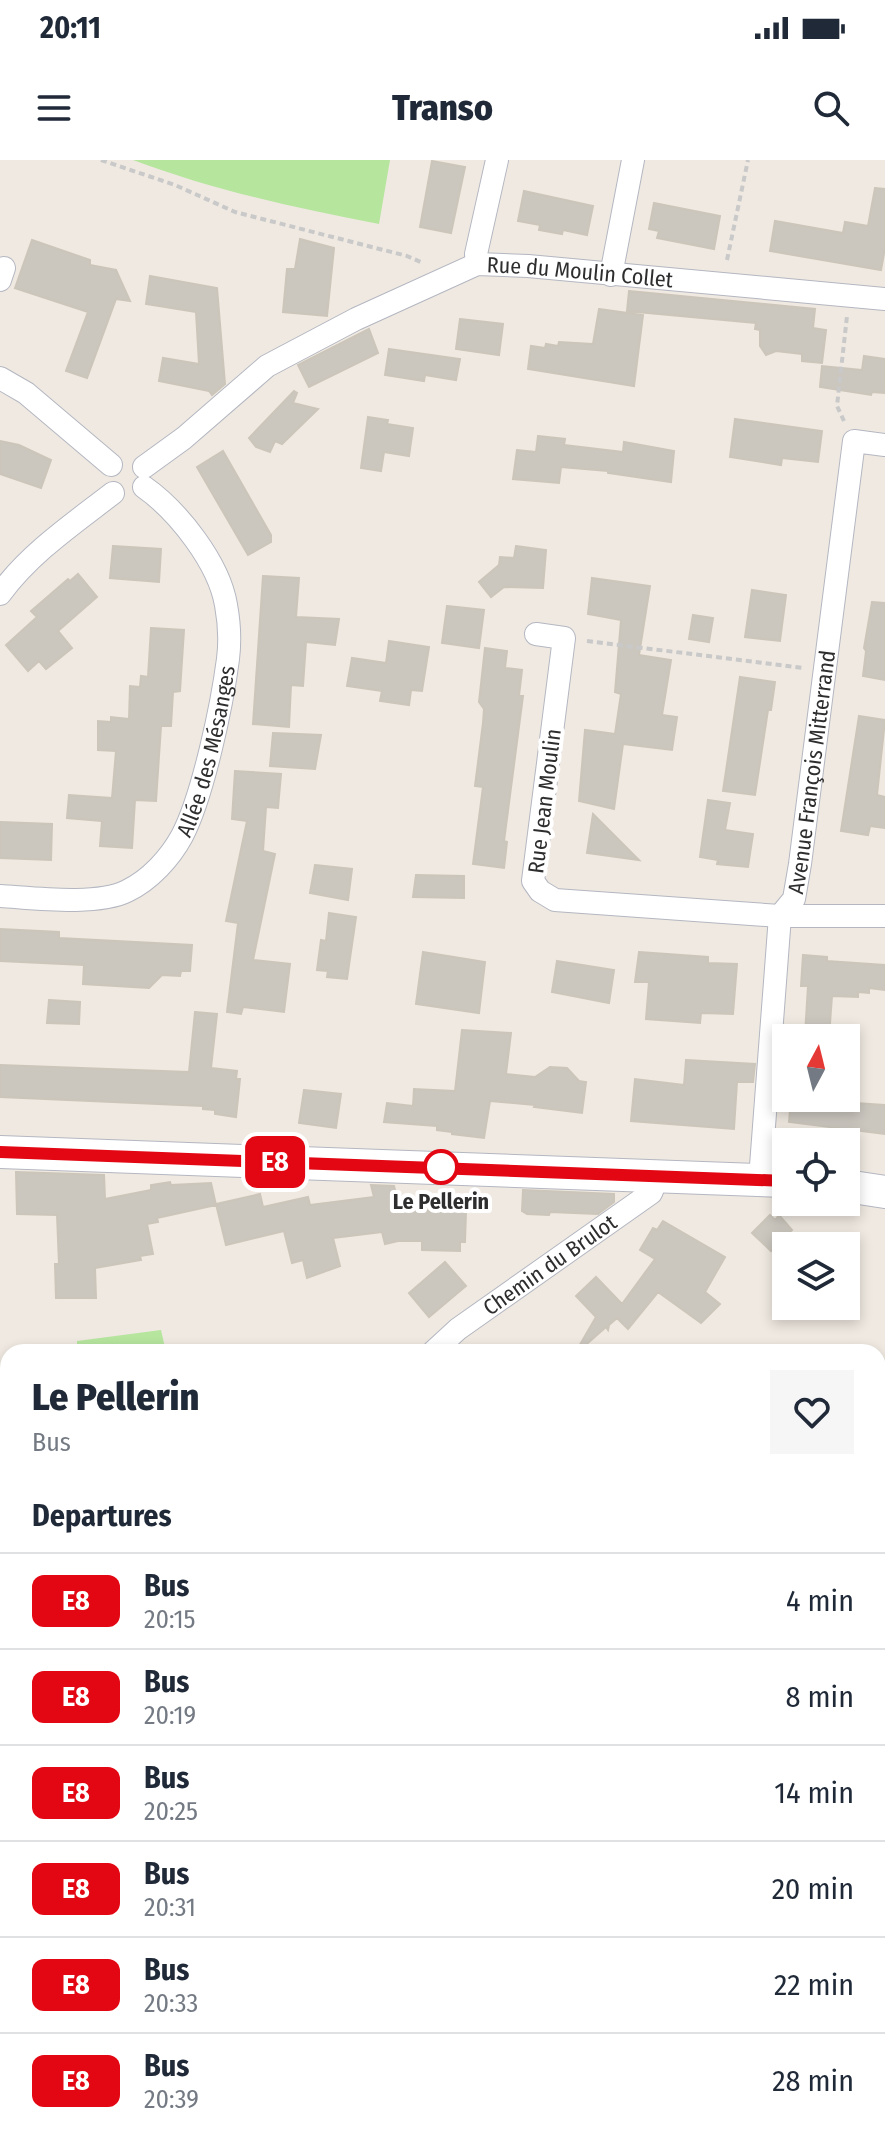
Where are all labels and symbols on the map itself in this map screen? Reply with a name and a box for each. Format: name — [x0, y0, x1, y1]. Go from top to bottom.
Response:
street label: Rue du Moulin Collet — [486, 251, 675, 293]
street label: Avenue François Mitterrand — [782, 649, 841, 896]
street label: Allée des Mésanges — [171, 664, 241, 841]
street label: Rue Jean Moulin — [522, 727, 567, 875]
north arrow — [772, 1024, 860, 1112]
line badge: E8 — [239, 1136, 311, 1188]
marker: Le Pellerin — [424, 1150, 458, 1184]
place label: Le Pellerin — [393, 1188, 489, 1215]
street label: Chemin du Brulot — [478, 1208, 622, 1321]

